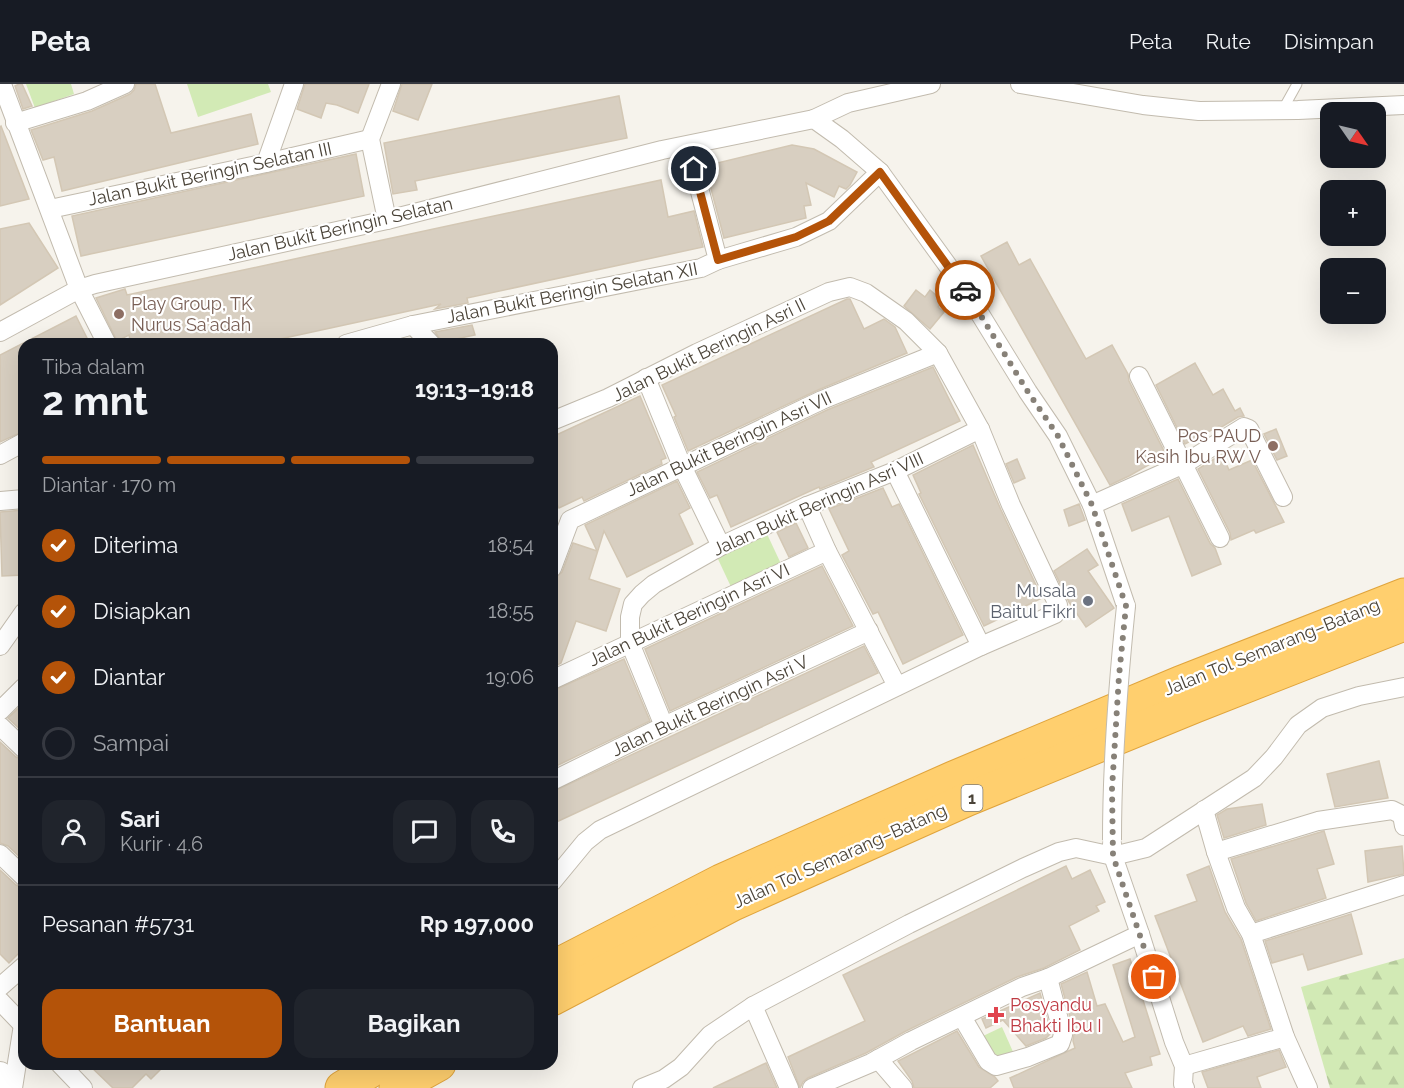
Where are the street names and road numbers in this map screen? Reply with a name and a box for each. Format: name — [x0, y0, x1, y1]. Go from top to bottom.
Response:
street label: Jalan Bukit Beringin Selatan III — [86, 137, 334, 210]
street label: Jalan Bukit Beringin Selatan — [225, 192, 455, 265]
street label: Jalan Bukit Beringin Selatan XII — [445, 258, 699, 327]
street label: Jalan Bukit Beringin Asri II — [609, 294, 809, 406]
street label: Jalan Bukit Beringin Asri VII — [623, 387, 835, 500]
street label: Jalan Bukit Beringin Asri VIII — [709, 448, 926, 560]
street label: Jalan Bukit Beringin Asri VI — [585, 559, 793, 670]
street label: Jalan Tol Semarang–Batang — [1161, 593, 1383, 700]
street label: Jalan Bukit Beringin Asri V — [608, 651, 812, 760]
road number: 1 — [962, 785, 982, 811]
street label: Jalan Tol Semarang–Batang — [730, 799, 950, 912]

